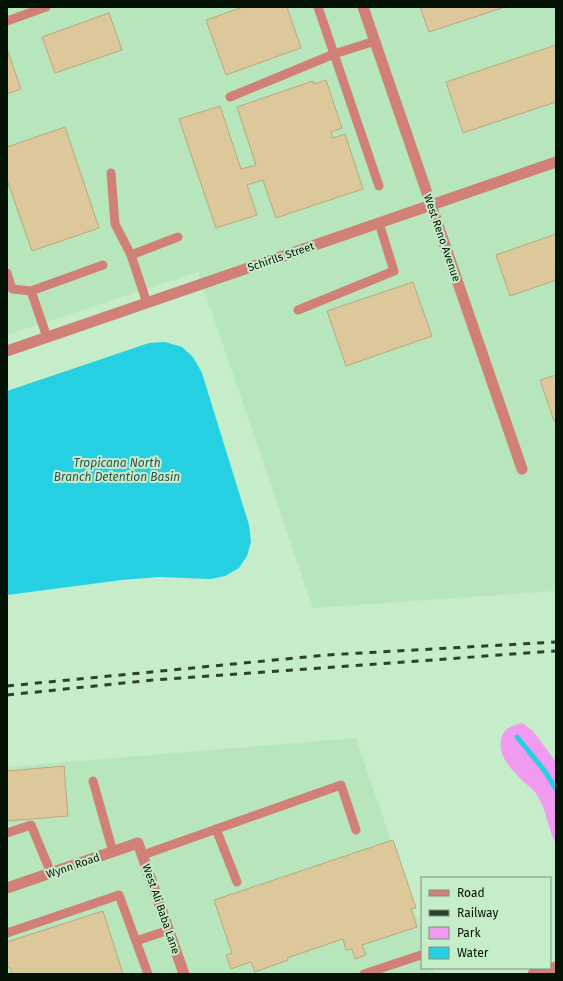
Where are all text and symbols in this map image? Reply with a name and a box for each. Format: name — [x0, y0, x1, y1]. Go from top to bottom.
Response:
street label: West Reno Avenue — [421, 192, 463, 284]
street label: Schirlls Street — [246, 240, 316, 274]
water label: Tropicana North Branch Detention Basin — [54, 456, 180, 484]
street label: Wynn Road — [45, 851, 101, 881]
street label: West Ali Baba Lane — [139, 862, 183, 956]
legend — [421, 877, 551, 969]
text: Road — [457, 886, 485, 900]
text: Railway — [457, 906, 498, 920]
text: Park — [457, 926, 481, 940]
text: Water — [457, 946, 489, 960]

